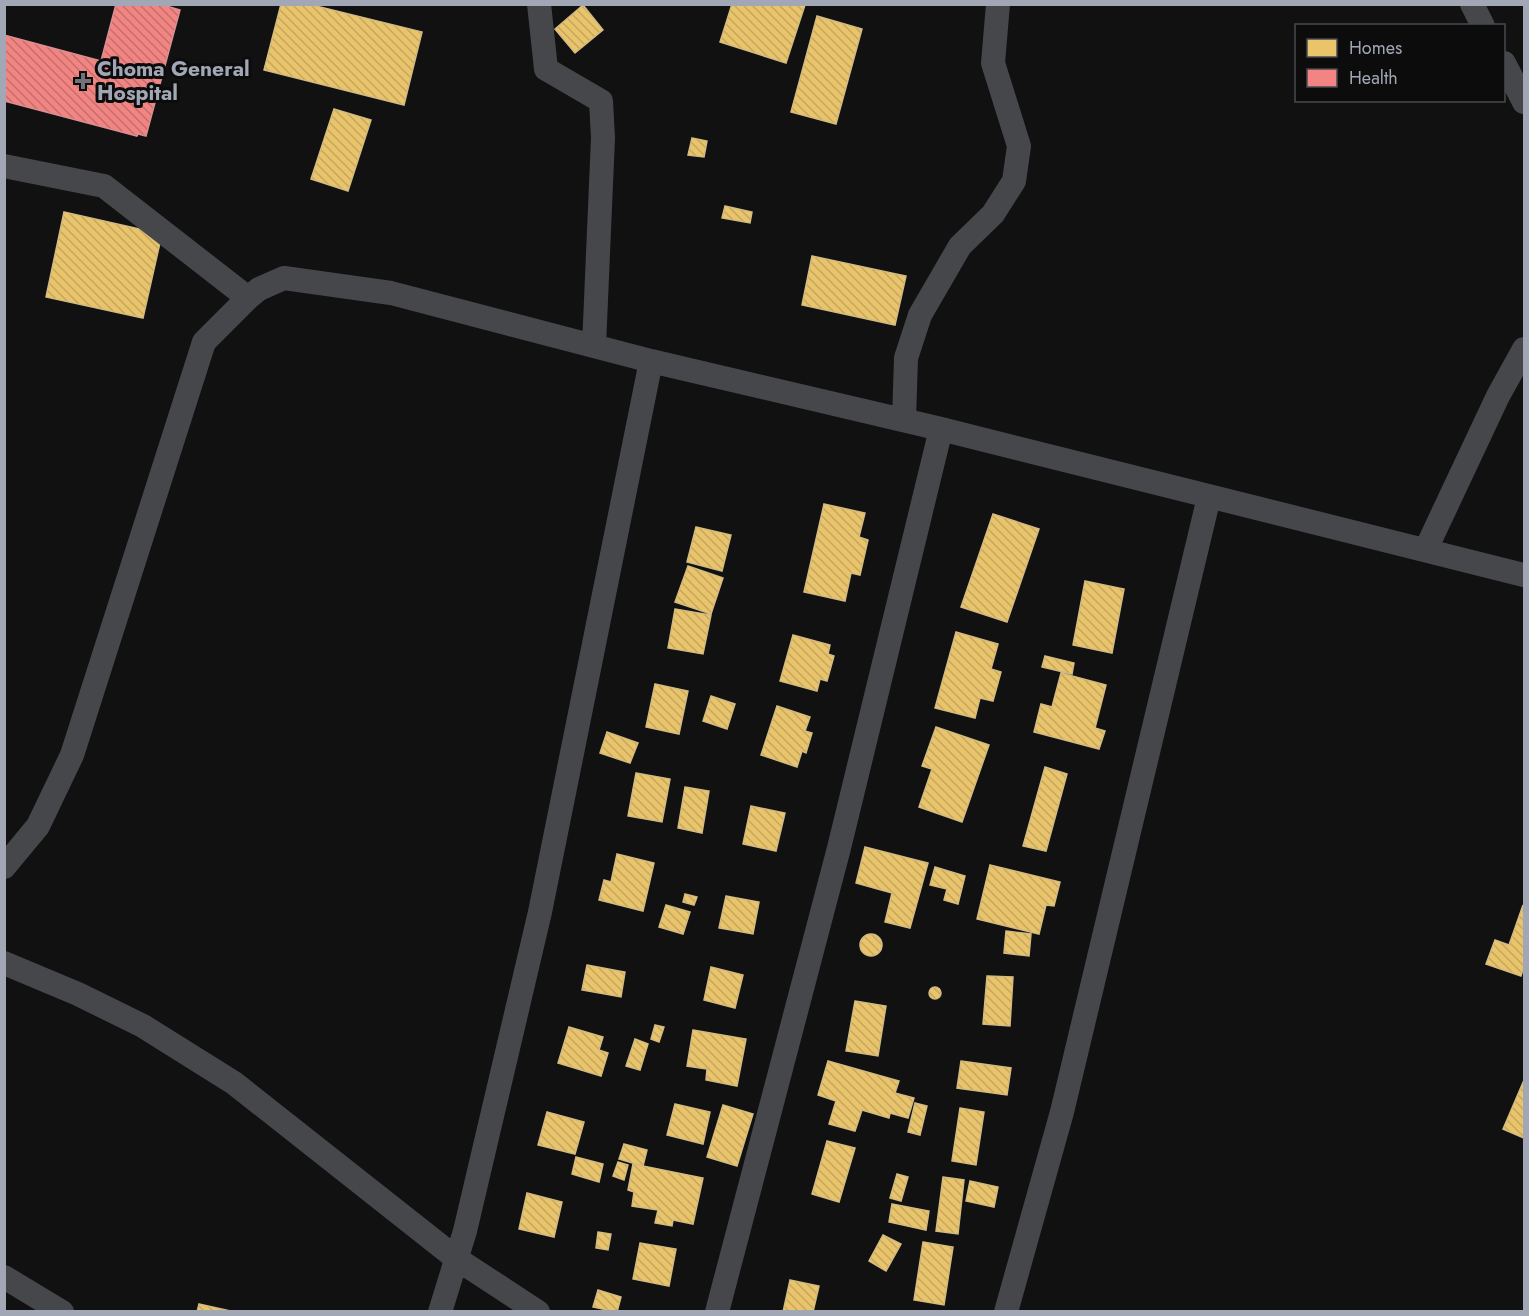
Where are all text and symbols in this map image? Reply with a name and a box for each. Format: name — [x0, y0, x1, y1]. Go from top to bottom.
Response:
legend — [1295, 24, 1505, 102]
text: Homes — [1349, 35, 1402, 61]
place label: Choma General Hospital — [97, 54, 250, 108]
text: Health — [1349, 65, 1398, 91]
marker: Choma General Hospital — [74, 72, 92, 90]

